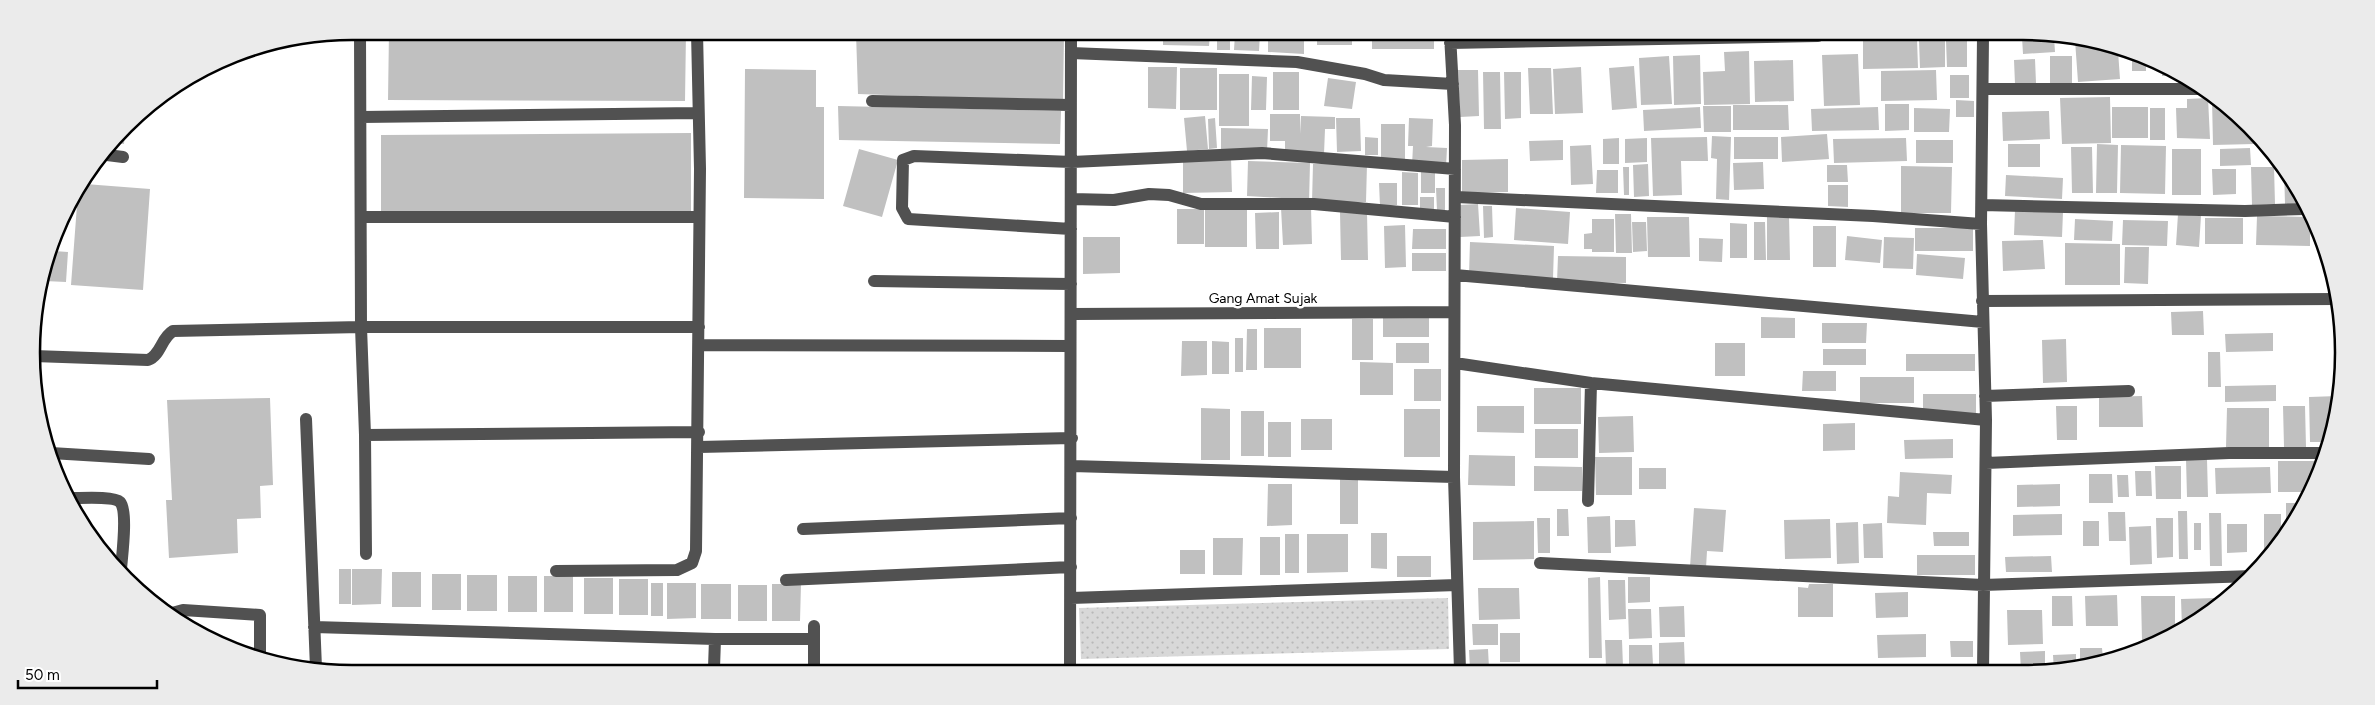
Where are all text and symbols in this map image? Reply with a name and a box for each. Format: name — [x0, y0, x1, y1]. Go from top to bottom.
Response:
street label: Gang Amat Sujak — [1209, 290, 1318, 307]
scale bar — [18, 658, 156, 690]
text: 50 m — [25, 666, 60, 684]

